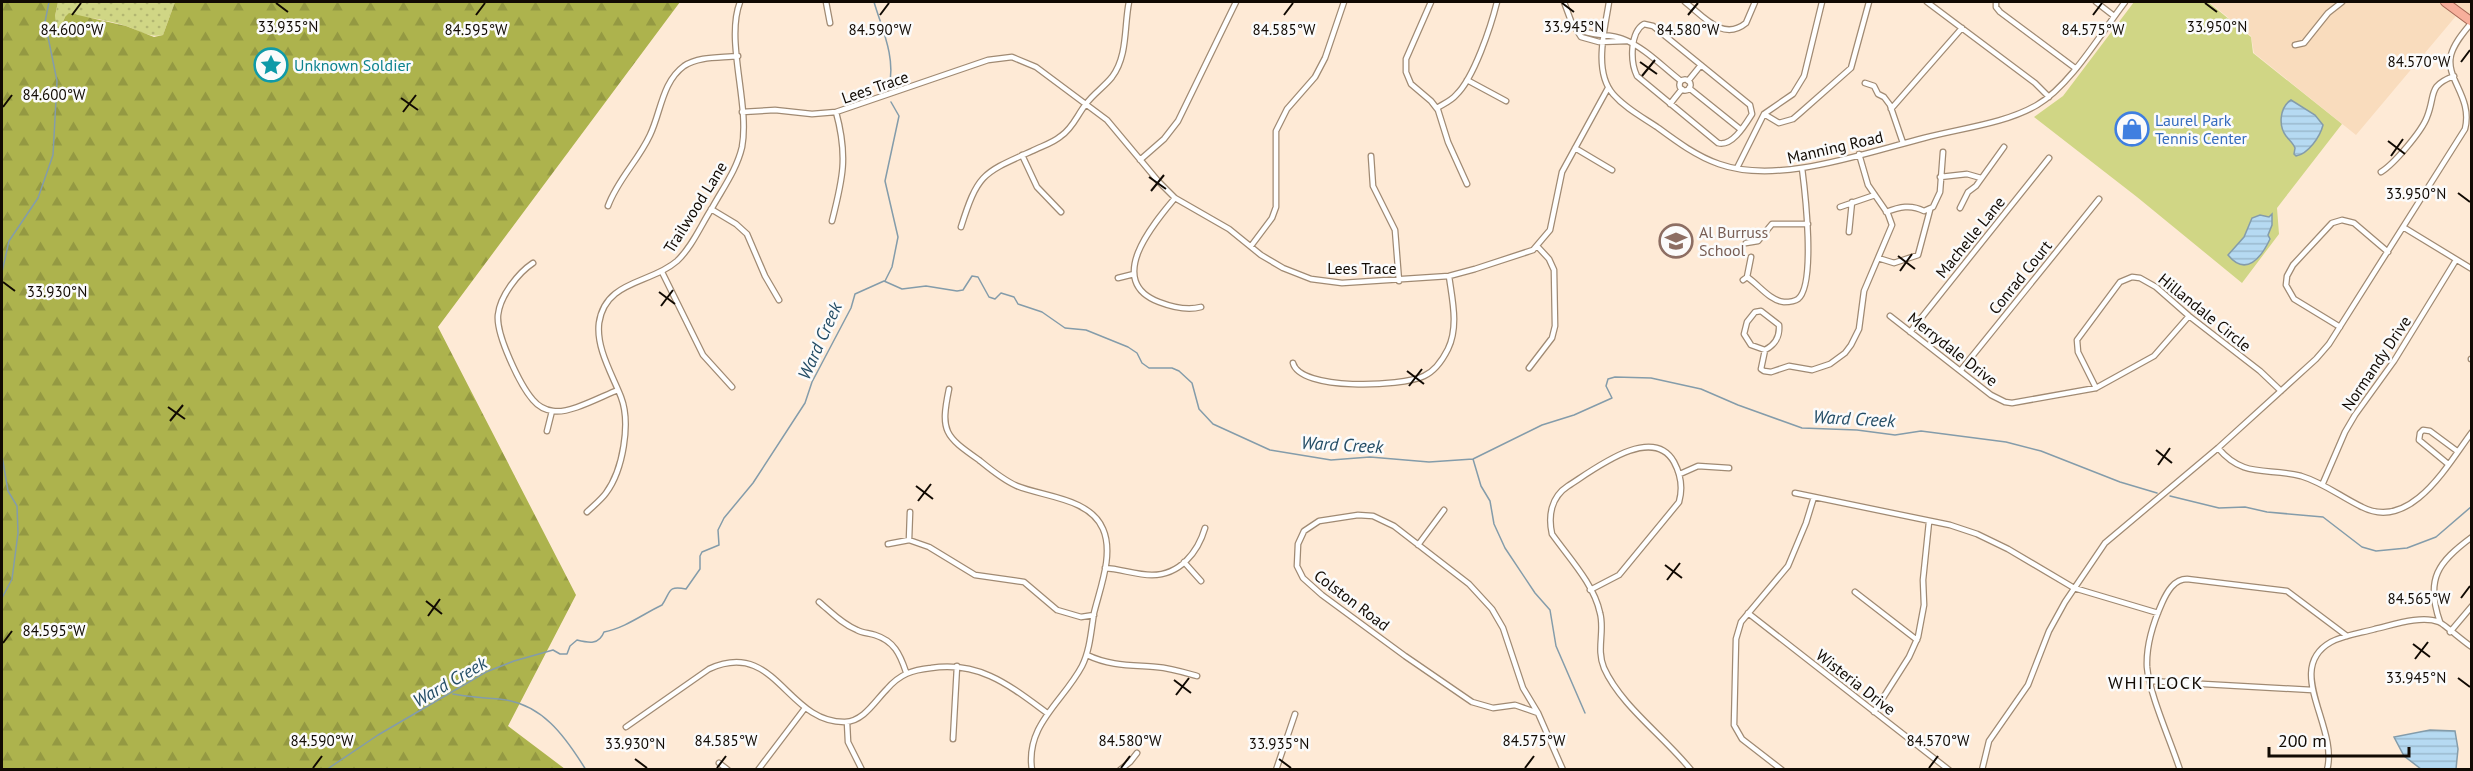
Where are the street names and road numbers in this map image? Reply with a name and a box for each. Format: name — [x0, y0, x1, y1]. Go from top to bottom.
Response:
street label: Lees Trace — [839, 66, 911, 108]
street label: Manning Road — [1785, 126, 1885, 168]
street label: Trailwood Lane — [659, 158, 731, 256]
street label: Machelle Lane — [1931, 192, 2009, 282]
street label: Conrad Court — [1984, 236, 2056, 318]
street label: Lees Trace — [1327, 258, 1397, 278]
street label: Hillandale Circle — [2155, 268, 2255, 356]
street label: Merrydale Drive — [1904, 308, 2002, 390]
street label: Normandy Drive — [2337, 312, 2415, 414]
street label: Colston Road — [1310, 565, 1394, 635]
street label: Wisteria Drive — [1812, 645, 1900, 719]

